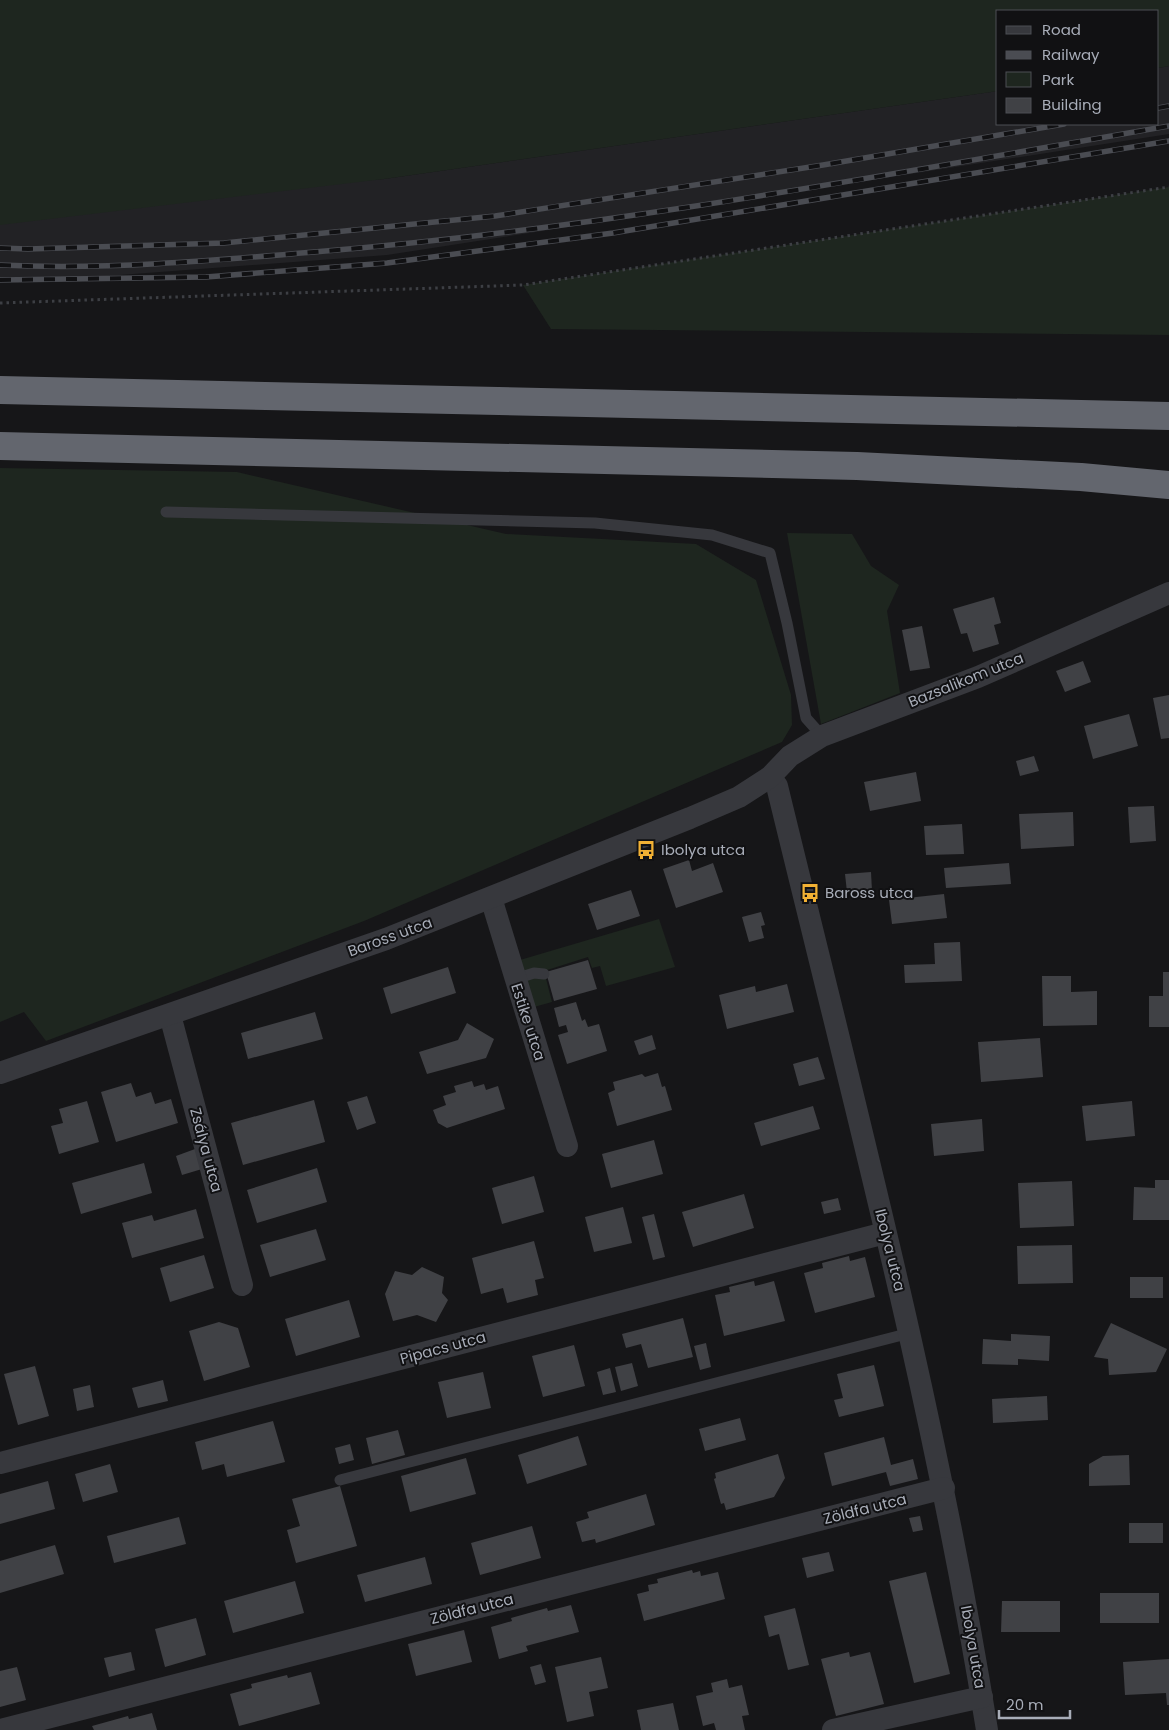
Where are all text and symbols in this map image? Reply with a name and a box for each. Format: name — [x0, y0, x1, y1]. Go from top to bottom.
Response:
legend — [996, 10, 1159, 125]
text: Road — [1042, 19, 1081, 40]
text: Railway — [1042, 44, 1100, 65]
text: Park — [1042, 69, 1074, 90]
text: Building — [1042, 94, 1102, 115]
street label: Bazsalikom utca — [905, 647, 1027, 712]
bus stop icon: Ibolya utca — [635, 839, 657, 861]
place label: Ibolya utca — [661, 839, 745, 860]
bus stop icon: Baross utca — [799, 882, 821, 904]
place label: Baross utca — [825, 882, 914, 903]
street label: Baross utca — [345, 912, 435, 962]
street label: Estike utca — [506, 981, 551, 1063]
street label: Zsálya utca — [185, 1105, 228, 1194]
street label: Ibolya utca — [870, 1207, 911, 1293]
street label: Pipacs utca — [398, 1326, 488, 1369]
street label: Zöldfa utca — [821, 1488, 909, 1529]
street label: Zöldfa utca — [428, 1588, 516, 1629]
street label: Ibolya utca — [956, 1604, 991, 1690]
scale bar — [999, 1688, 1070, 1720]
text: 20 m — [1006, 1694, 1044, 1715]

